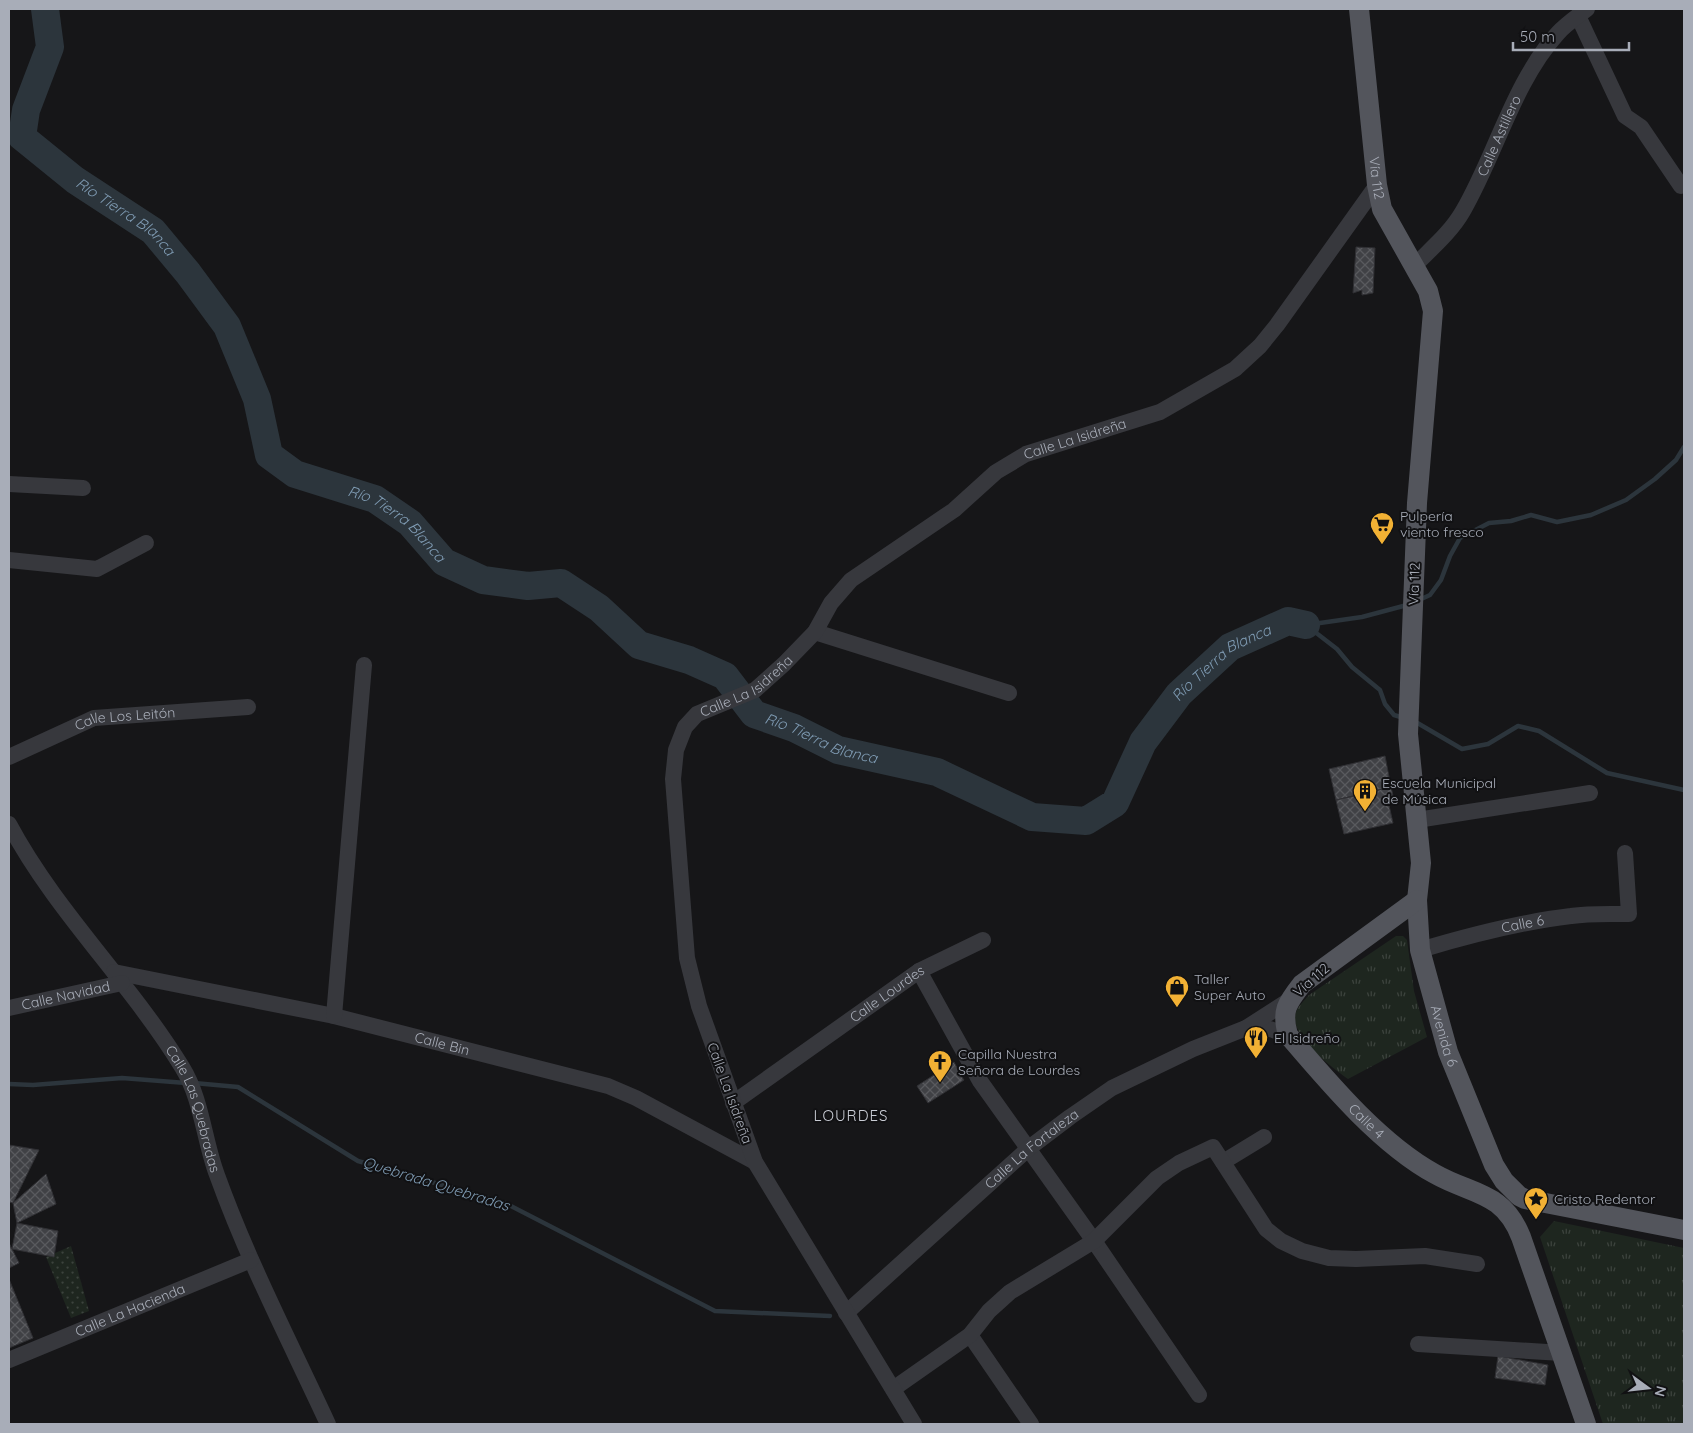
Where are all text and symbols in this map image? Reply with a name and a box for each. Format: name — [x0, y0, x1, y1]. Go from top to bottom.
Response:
scale bar — [1513, 20, 1629, 52]
text: 50 m — [1520, 27, 1555, 46]
street label: Calle Astillero — [1473, 92, 1525, 179]
street label: Vía 112 — [1365, 156, 1389, 201]
water label: Río Tierra Blanca — [72, 173, 180, 260]
street label: Calle La Isidreña — [1021, 414, 1128, 463]
water label: Río Tierra Blanca — [346, 481, 450, 567]
place label: Pulpería viento fresco — [1400, 507, 1484, 541]
supermarket icon: Pulpería viento fresco — [1369, 511, 1395, 545]
street label: Vía 112 — [1404, 562, 1424, 606]
water label: Río Tierra Blanca — [1167, 620, 1274, 705]
street label: Calle La Isidreña — [697, 651, 797, 721]
street label: Calle Los Leitón — [72, 703, 176, 735]
water label: Río Tierra Blanca — [762, 709, 880, 768]
place label: Escuela Municipal de Música — [1382, 774, 1496, 808]
building icon: Escuela Municipal de Música — [1352, 778, 1378, 812]
street label: Calle 6 — [1500, 911, 1546, 937]
street label: Vía 112 — [1289, 959, 1333, 1001]
street label: Calle Lourdes — [846, 961, 927, 1026]
place label: Taller Super Auto — [1194, 970, 1265, 1004]
shop icon: Taller Super Auto — [1164, 974, 1190, 1008]
street label: Calle Navidad — [20, 977, 112, 1014]
street label: Avenida 6 — [1427, 1003, 1462, 1070]
restaurant icon: El Isidreño — [1243, 1025, 1269, 1059]
street label: Calle Bin — [413, 1028, 471, 1059]
place label: El Isidreño — [1274, 1029, 1340, 1047]
street label: Calle La Isidreña — [703, 1040, 757, 1146]
street label: Calle Las Quebradas — [162, 1042, 224, 1175]
place label: Capilla Nuestra Señora de Lourdes — [958, 1045, 1080, 1079]
church icon: Capilla Nuestra Señora de Lourdes — [927, 1049, 953, 1083]
street label: Calle 4 — [1345, 1100, 1388, 1143]
street label: Calle La Fortaleza — [981, 1105, 1082, 1193]
district label: LOURDES — [814, 1106, 888, 1125]
water label: Quebrada Quebradas — [361, 1152, 513, 1215]
place icon: Cristo Redentor — [1523, 1186, 1549, 1220]
place label: Cristo Redentor — [1554, 1190, 1656, 1208]
street label: Calle La Hacienda — [72, 1279, 188, 1341]
north arrow — [1623, 1363, 1673, 1413]
text: N — [1651, 1384, 1671, 1399]

